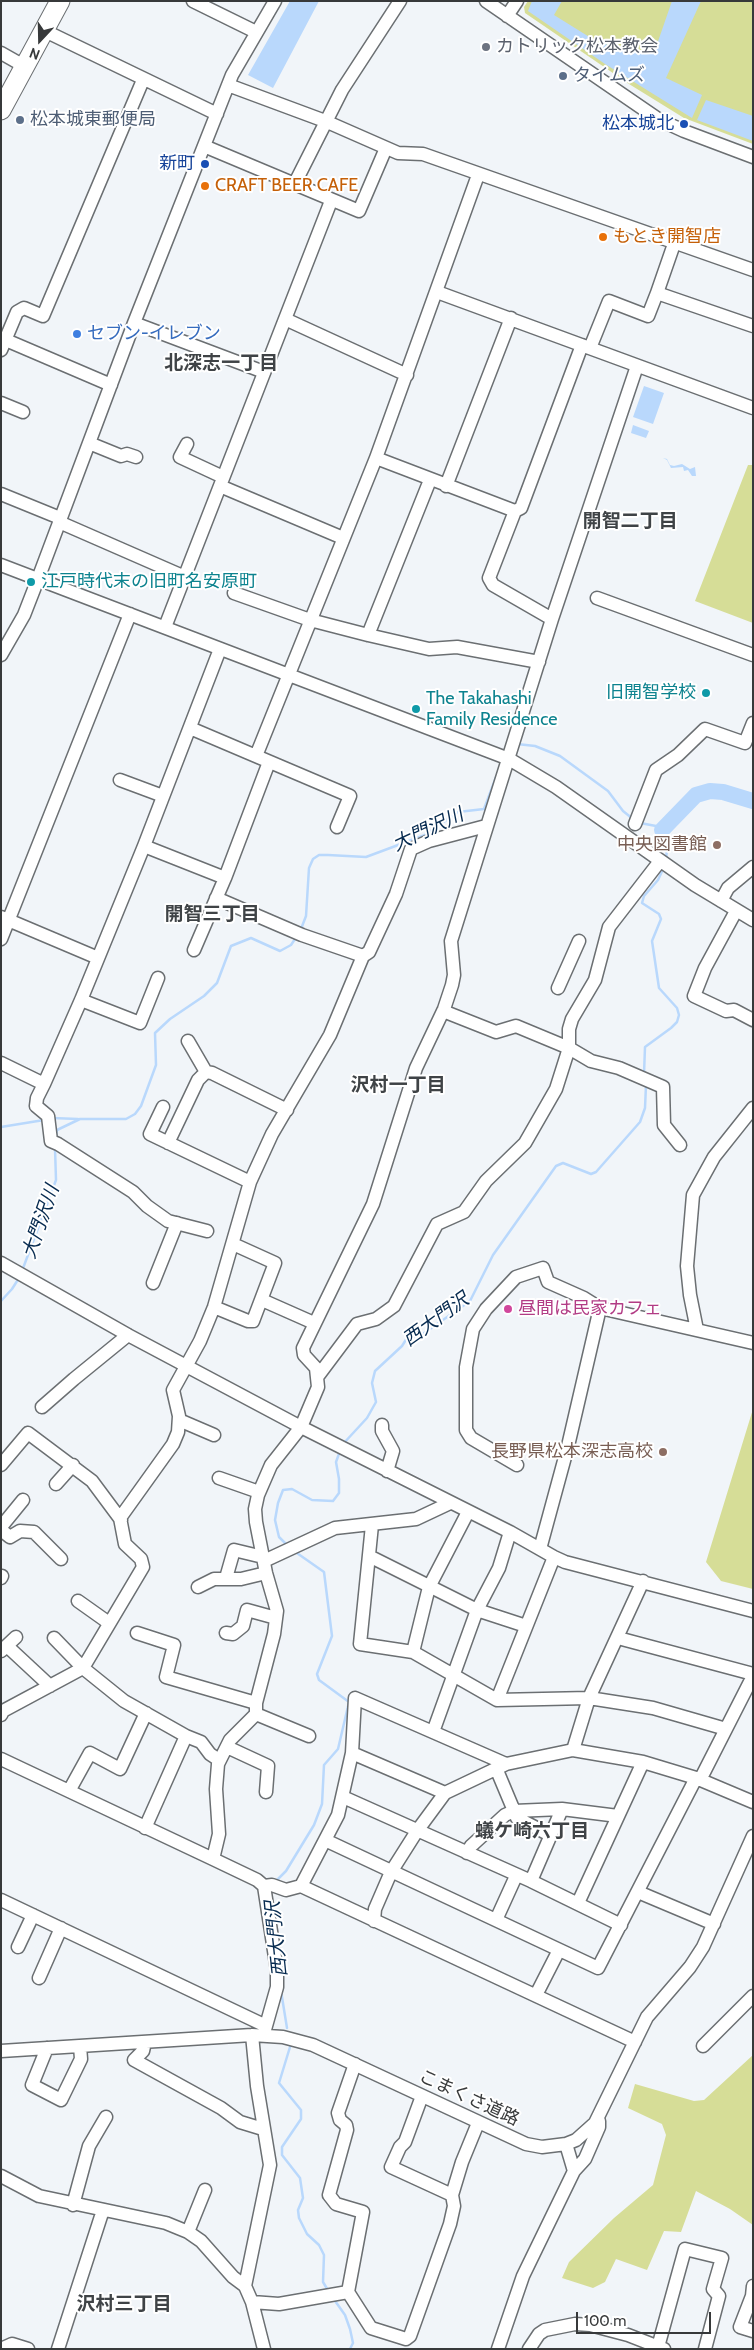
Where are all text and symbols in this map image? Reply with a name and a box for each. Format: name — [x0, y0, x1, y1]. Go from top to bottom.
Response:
north arrow — [15, 15, 65, 65]
place label: カトリック松本教会 — [496, 36, 658, 58]
marker: カトリック松本教会 — [480, 41, 492, 53]
text: N — [27, 44, 42, 64]
place label: タイムズ — [573, 65, 645, 87]
marker: タイムズ — [557, 70, 569, 82]
place label: 松本城東郵便局 — [30, 109, 156, 131]
place label: 松本城北 — [602, 113, 674, 135]
marker: 松本城東郵便局 — [14, 114, 26, 126]
marker: 松本城北 — [678, 118, 690, 130]
place label: 新町 — [159, 153, 195, 175]
marker: 新町 — [199, 158, 211, 170]
place label: CRAFT BEER CAFE — [215, 175, 358, 197]
marker: CRAFT BEER CAFE — [199, 180, 211, 192]
place label: もとき開智店 — [613, 226, 721, 248]
marker: もとき開智店 — [597, 231, 609, 243]
place label: セブン-イレブン — [87, 323, 221, 345]
marker: セブン-イレブン — [71, 328, 83, 340]
district label: 北深志一丁目 — [164, 352, 278, 374]
district label: 開智二丁目 — [583, 510, 677, 532]
place label: 江戸時代末の旧町名安原町 — [41, 571, 257, 593]
marker: 江戸時代末の旧町名安原町 — [25, 576, 37, 588]
place label: 旧開智学校 — [606, 682, 696, 704]
marker: 旧開智学校 — [700, 687, 712, 699]
place label: The Takahashi Family Residence — [426, 688, 557, 731]
marker: The Takahashi Family Residence — [410, 703, 422, 715]
water label: 大門沢川 — [389, 804, 467, 856]
place label: 中央図書館 — [617, 834, 707, 856]
marker: 中央図書館 — [711, 839, 723, 851]
district label: 開智三丁目 — [165, 903, 259, 925]
district label: 沢村一丁目 — [351, 1074, 445, 1096]
water label: 大門沢川 — [18, 1182, 64, 1262]
water label: 西大門沢 — [399, 1288, 473, 1352]
place label: 昼間は民家カフェ — [518, 1298, 662, 1320]
marker: 昼間は民家カフェ — [502, 1303, 514, 1315]
place label: 長野県松本深志高校 — [491, 1441, 653, 1463]
marker: 長野県松本深志高校 — [657, 1446, 669, 1458]
district label: 蟻ケ崎六丁目 — [475, 1820, 589, 1842]
water label: 西大門沢 — [262, 1900, 292, 1978]
street label: こまくさ道路 — [415, 2065, 523, 2131]
district label: 沢村三丁目 — [77, 2293, 171, 2315]
scale bar — [579, 2302, 714, 2334]
text: 100 m — [584, 2312, 626, 2330]

